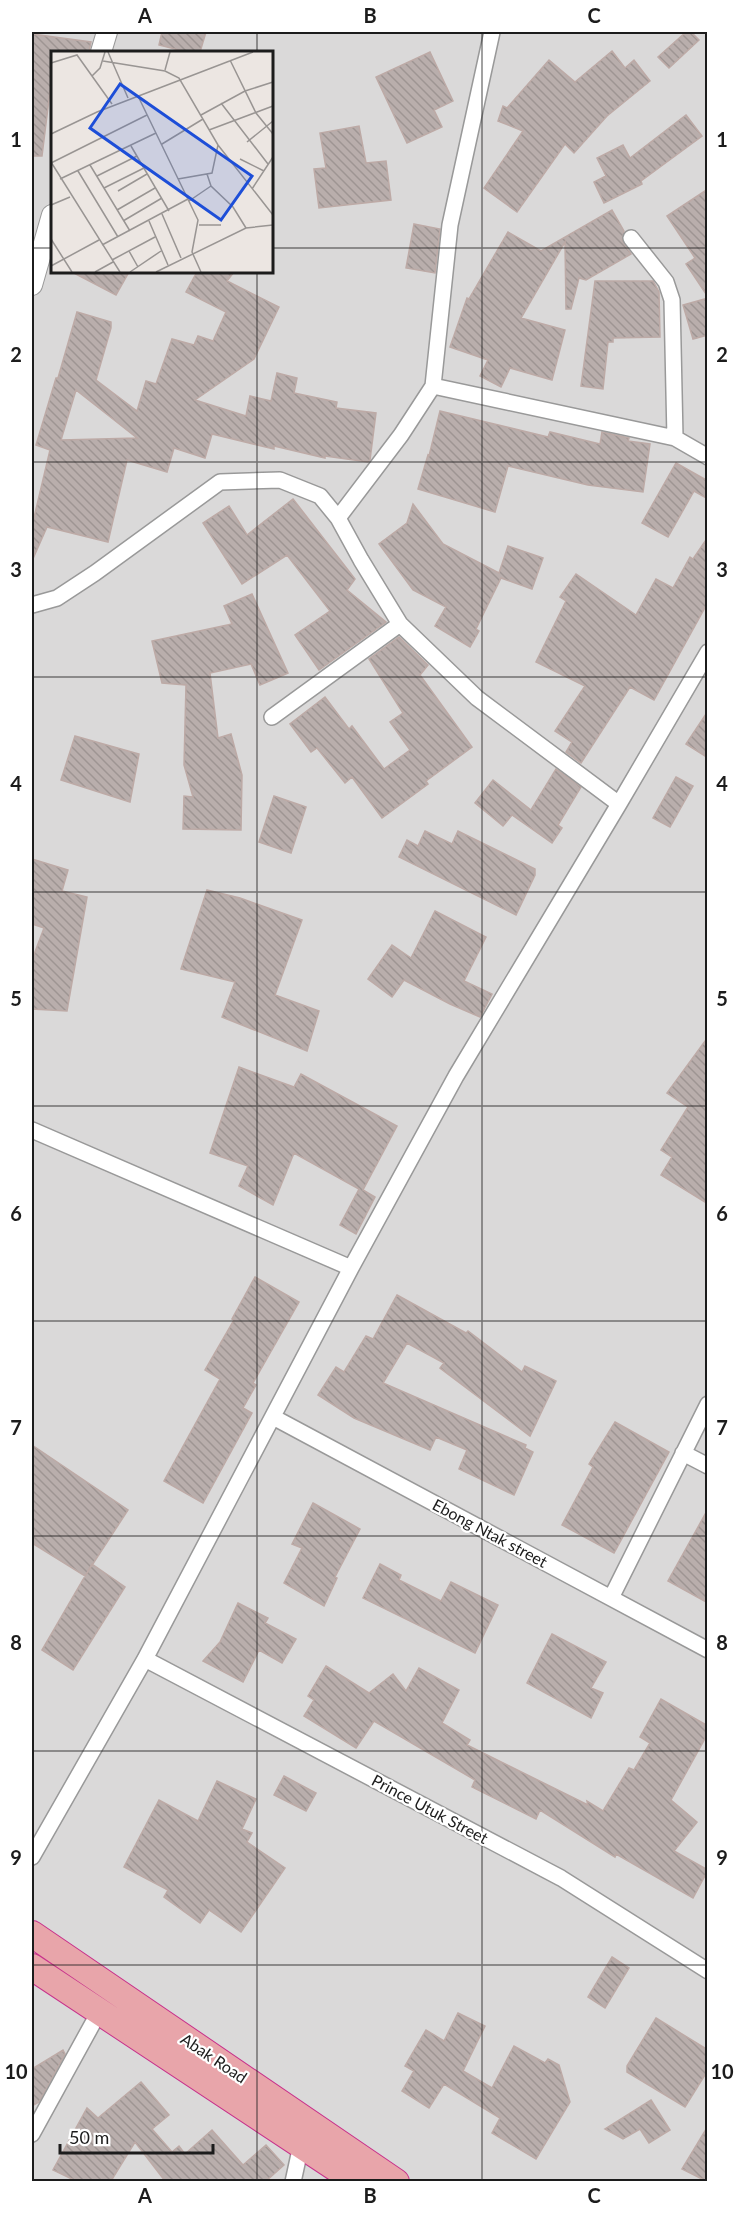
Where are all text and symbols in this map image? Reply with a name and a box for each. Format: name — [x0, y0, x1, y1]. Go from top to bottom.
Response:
text: A — [137, 3, 152, 27]
text: B — [363, 3, 377, 27]
text: C — [587, 3, 601, 27]
inset map — [51, 51, 273, 273]
text: 1 — [10, 127, 22, 151]
text: 1 — [716, 127, 728, 151]
text: 2 — [10, 342, 22, 366]
text: 2 — [716, 342, 728, 366]
text: 3 — [10, 557, 22, 581]
text: 3 — [716, 557, 728, 581]
text: 4 — [10, 771, 22, 795]
text: 4 — [716, 771, 728, 795]
text: 5 — [10, 986, 22, 1010]
text: 5 — [716, 986, 728, 1010]
text: 6 — [10, 1201, 22, 1225]
text: 6 — [716, 1201, 728, 1225]
text: 7 — [10, 1415, 22, 1439]
text: 7 — [716, 1415, 728, 1439]
street label: Ebong Ntak street — [430, 1494, 551, 1571]
text: 8 — [10, 1630, 22, 1654]
text: 8 — [716, 1630, 728, 1654]
street label: Prince Utuk Street — [369, 1770, 492, 1847]
text: 9 — [10, 1845, 22, 1869]
text: 9 — [716, 1845, 728, 1869]
street label: Abak Road — [178, 2029, 251, 2087]
text: 10 — [4, 2059, 28, 2083]
text: 10 — [710, 2059, 734, 2083]
scale bar — [60, 2117, 213, 2155]
text: 50 m — [69, 2126, 109, 2148]
text: A — [137, 2183, 152, 2207]
text: B — [363, 2183, 377, 2207]
text: C — [587, 2183, 601, 2207]

